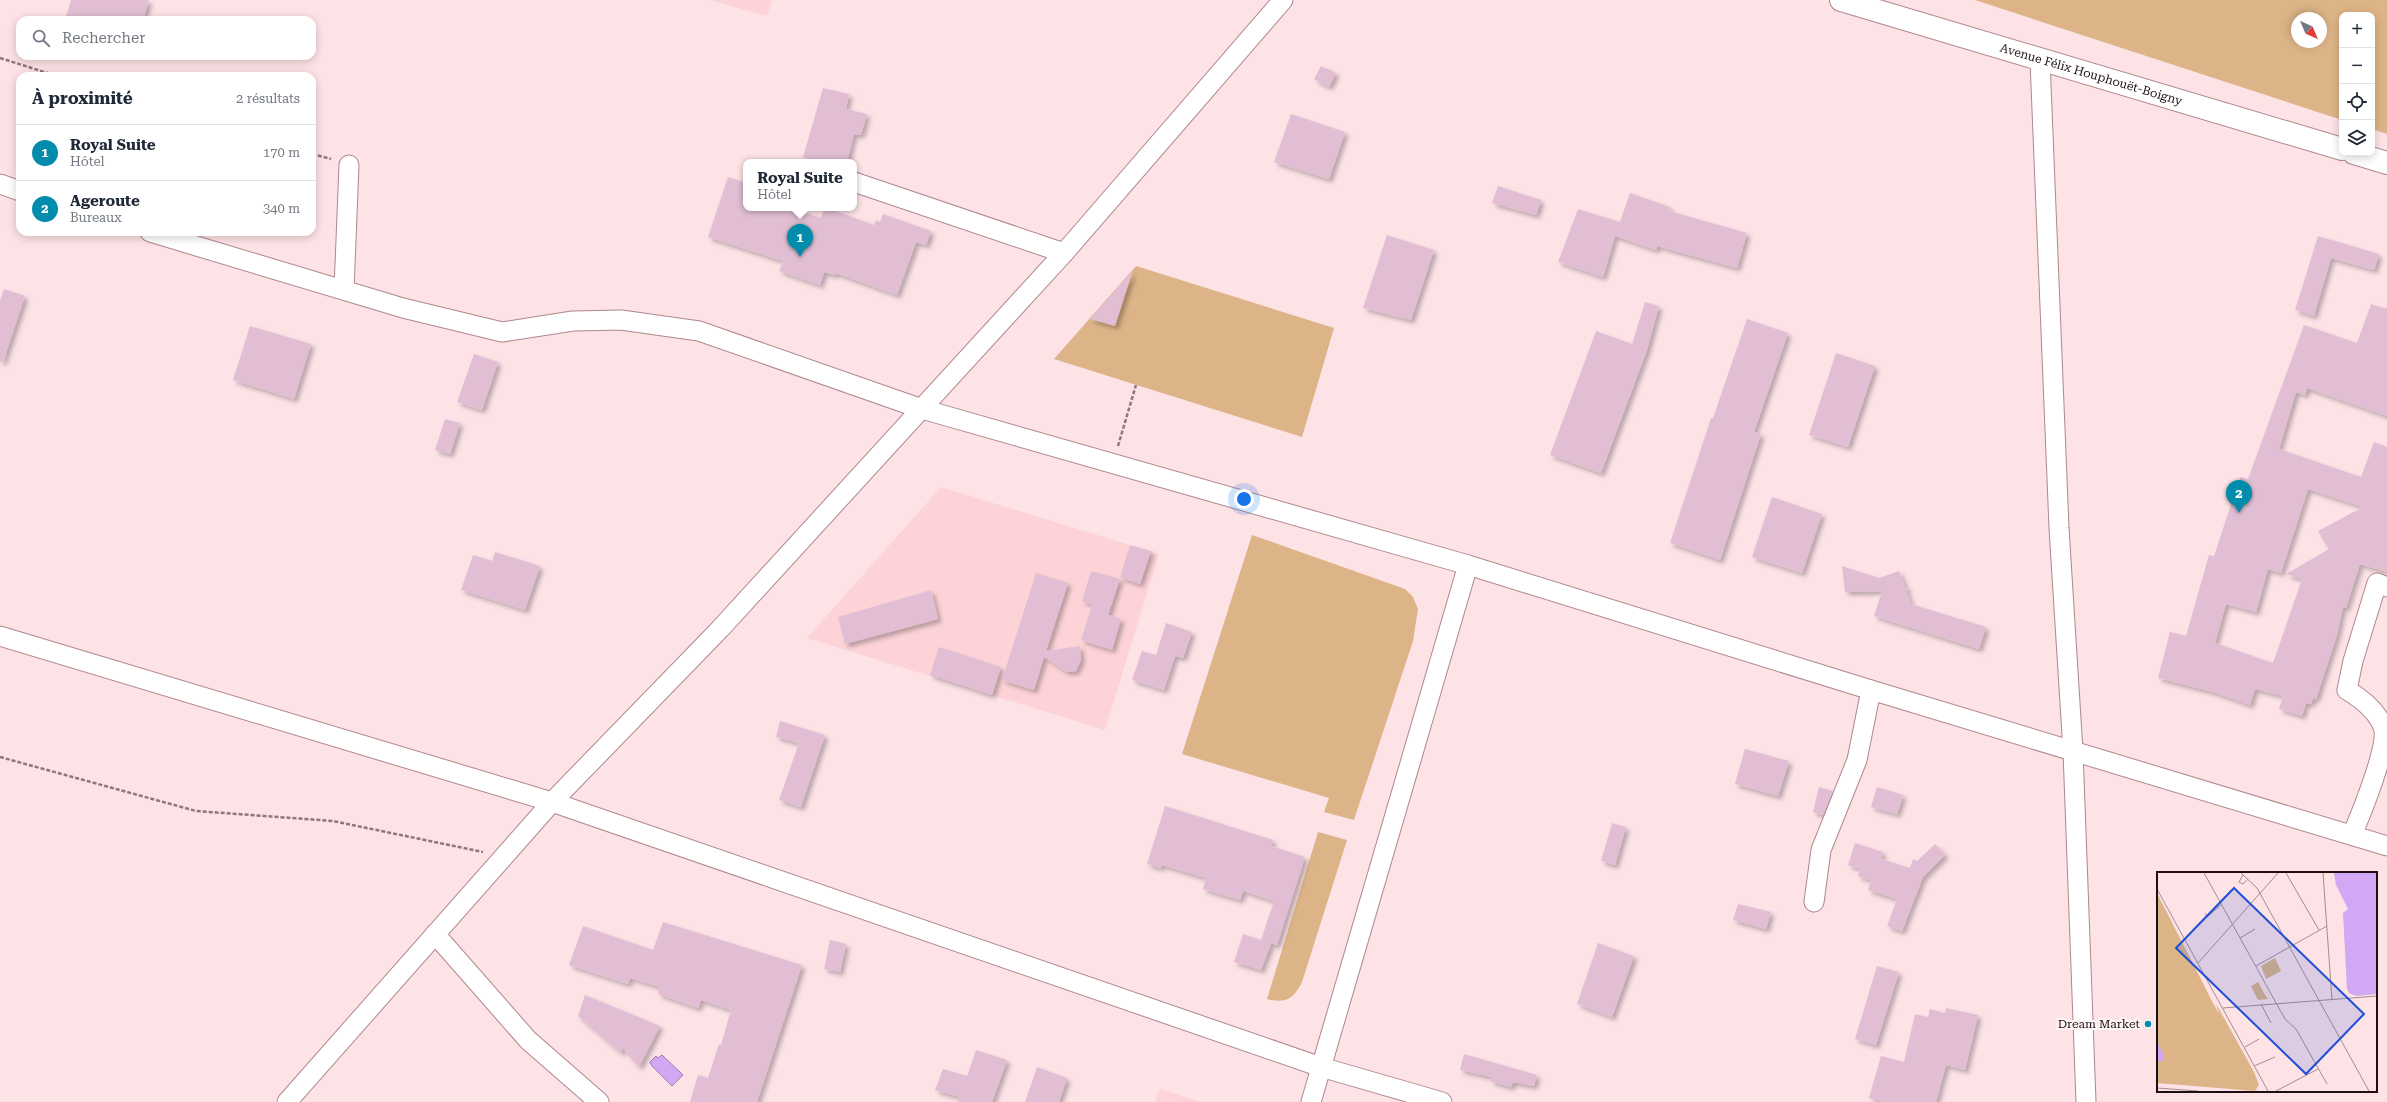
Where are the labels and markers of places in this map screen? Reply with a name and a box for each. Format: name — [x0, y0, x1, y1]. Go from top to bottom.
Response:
pin: 1 — [787, 224, 813, 257]
pin: 2 — [2226, 480, 2252, 513]
place label: Dream Market — [2058, 1017, 2141, 1031]
marker: Dream Market — [2143, 1019, 2153, 1029]

